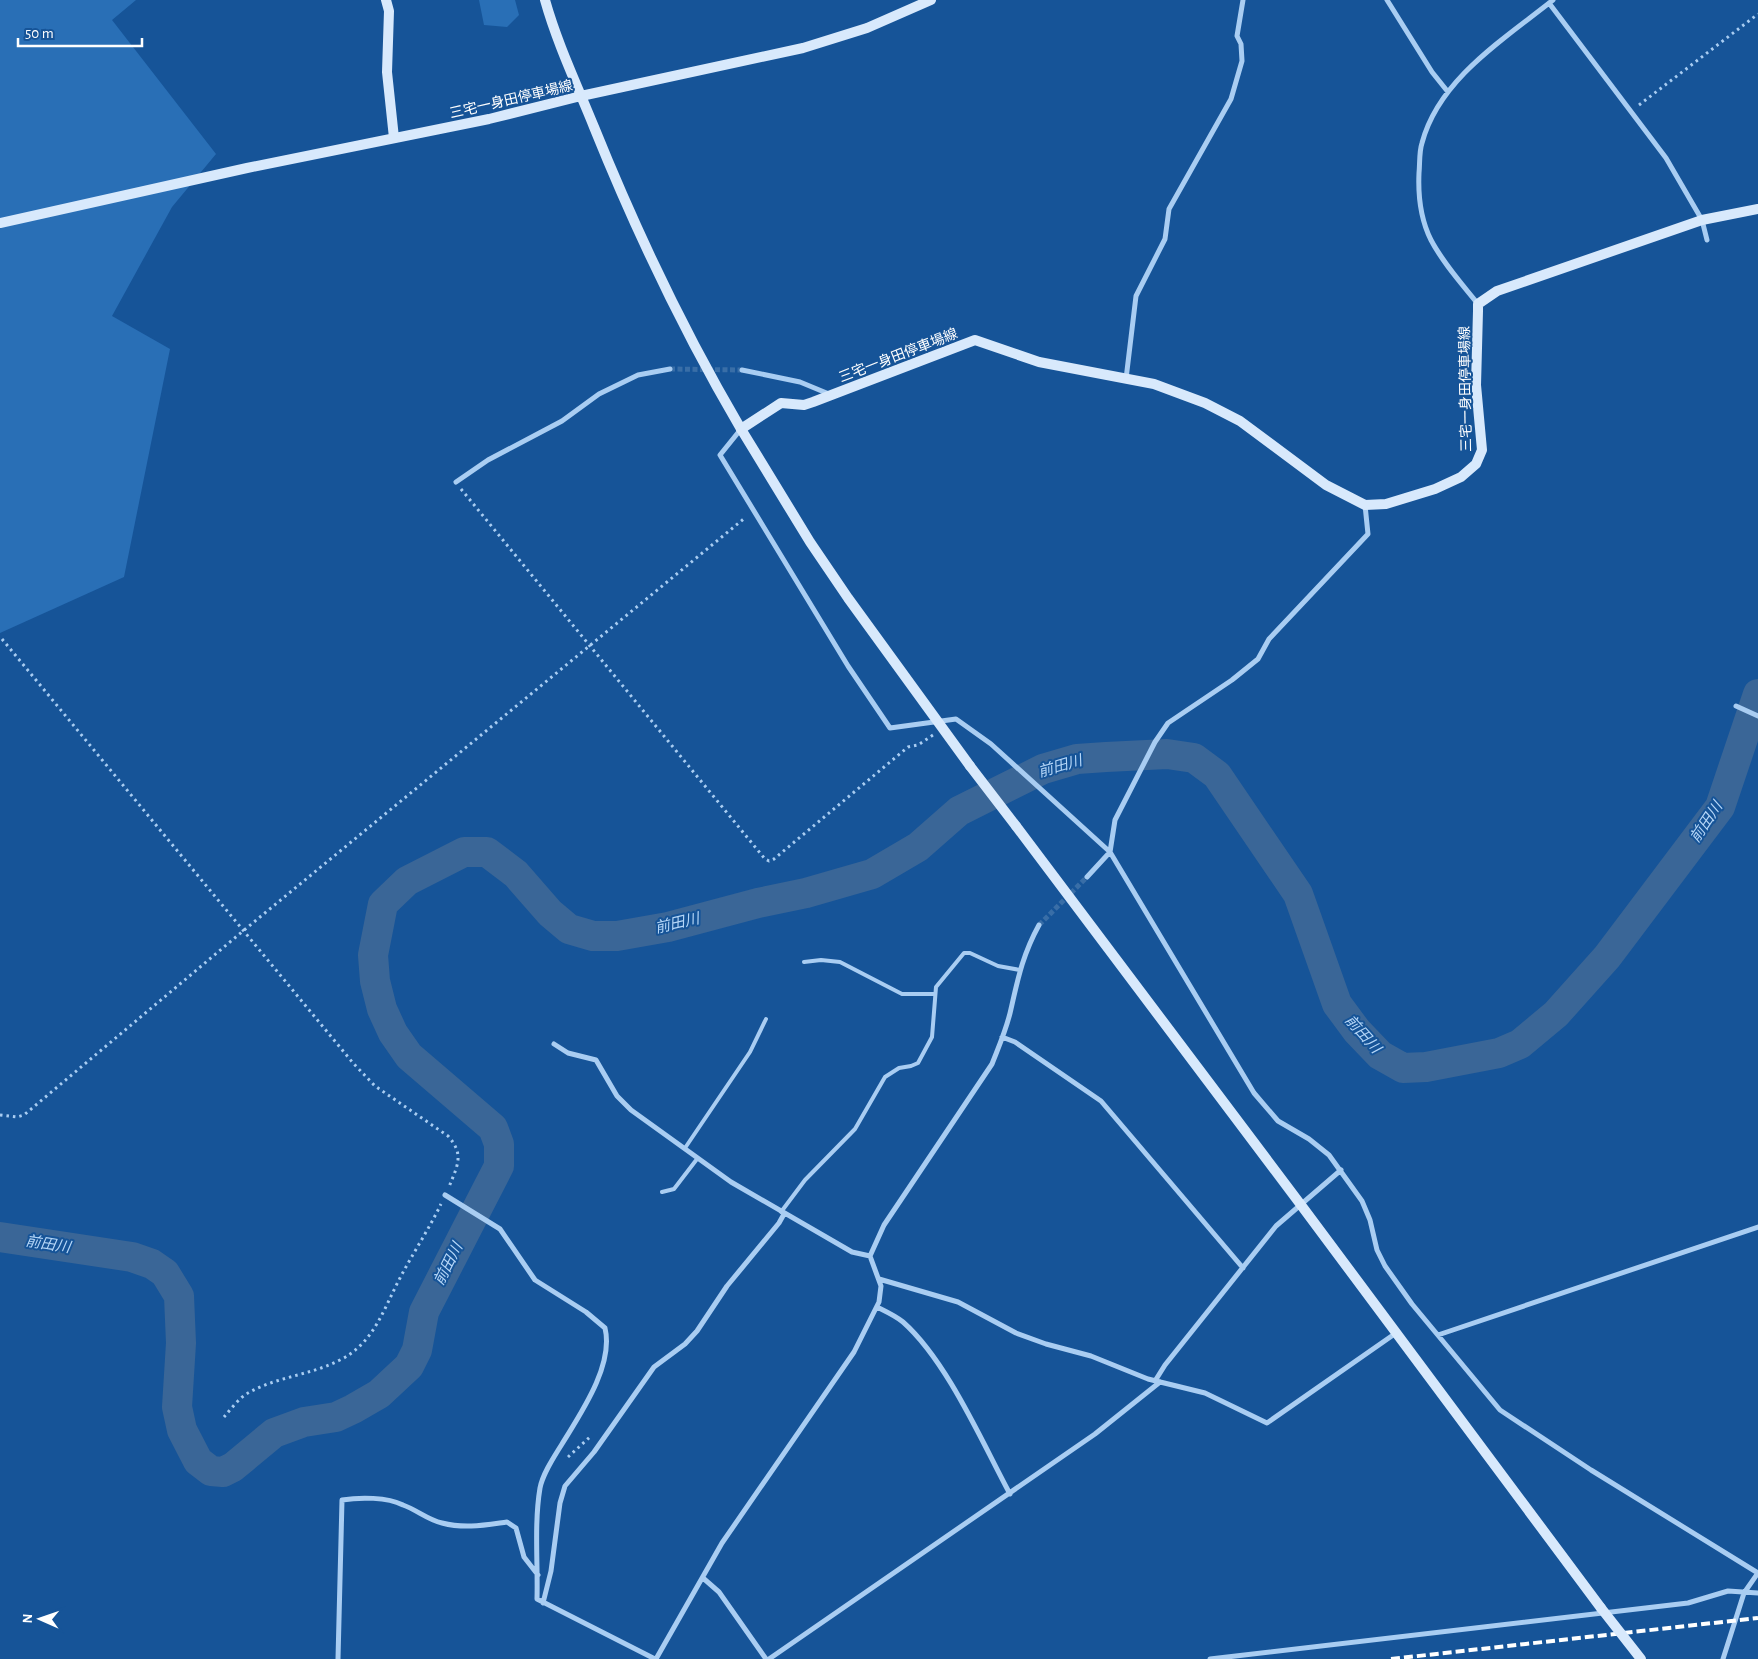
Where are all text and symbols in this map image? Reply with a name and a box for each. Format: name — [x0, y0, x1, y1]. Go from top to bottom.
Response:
scale bar — [18, 15, 141, 47]
text: 50 m — [25, 26, 54, 41]
street label: 三宅一身田停車場線 — [448, 78, 574, 121]
street label: 三宅一身田停車場線 — [837, 326, 960, 385]
street label: 三宅一身田停車場線 — [1457, 326, 1474, 452]
water label: 前田川 — [1036, 752, 1086, 780]
water label: 前田川 — [1687, 797, 1726, 845]
water label: 前田川 — [653, 910, 703, 936]
water label: 前田川 — [1342, 1012, 1385, 1058]
water label: 前田川 — [25, 1233, 73, 1256]
water label: 前田川 — [431, 1239, 466, 1288]
north arrow — [15, 1594, 65, 1644]
text: N — [21, 1613, 35, 1624]

